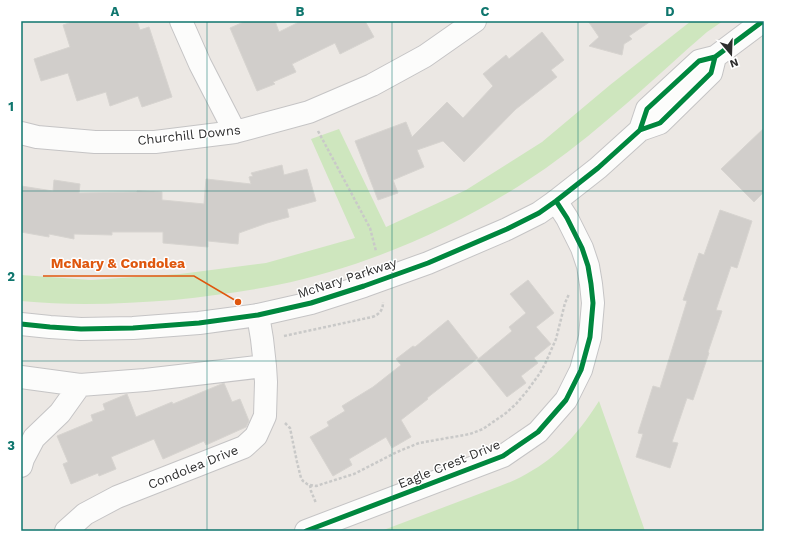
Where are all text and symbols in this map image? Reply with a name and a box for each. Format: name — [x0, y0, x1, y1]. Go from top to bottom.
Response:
text: A — [111, 4, 120, 19]
text: B — [296, 4, 305, 19]
text: C — [481, 4, 490, 19]
text: D — [665, 4, 675, 19]
north arrow — [711, 34, 751, 74]
text: N — [728, 56, 740, 70]
text: 1 — [8, 99, 14, 114]
street label: Churchill Downs — [137, 122, 241, 148]
callout: McNary & Condolea — [43, 250, 194, 276]
text: McNary & Condolea — [51, 255, 186, 271]
street label: McNary Parkway — [295, 255, 399, 301]
text: 2 — [7, 269, 15, 284]
street label: Eagle Crest Drive — [396, 437, 502, 491]
text: 3 — [7, 438, 15, 453]
street label: Condolea Drive — [146, 442, 240, 492]

